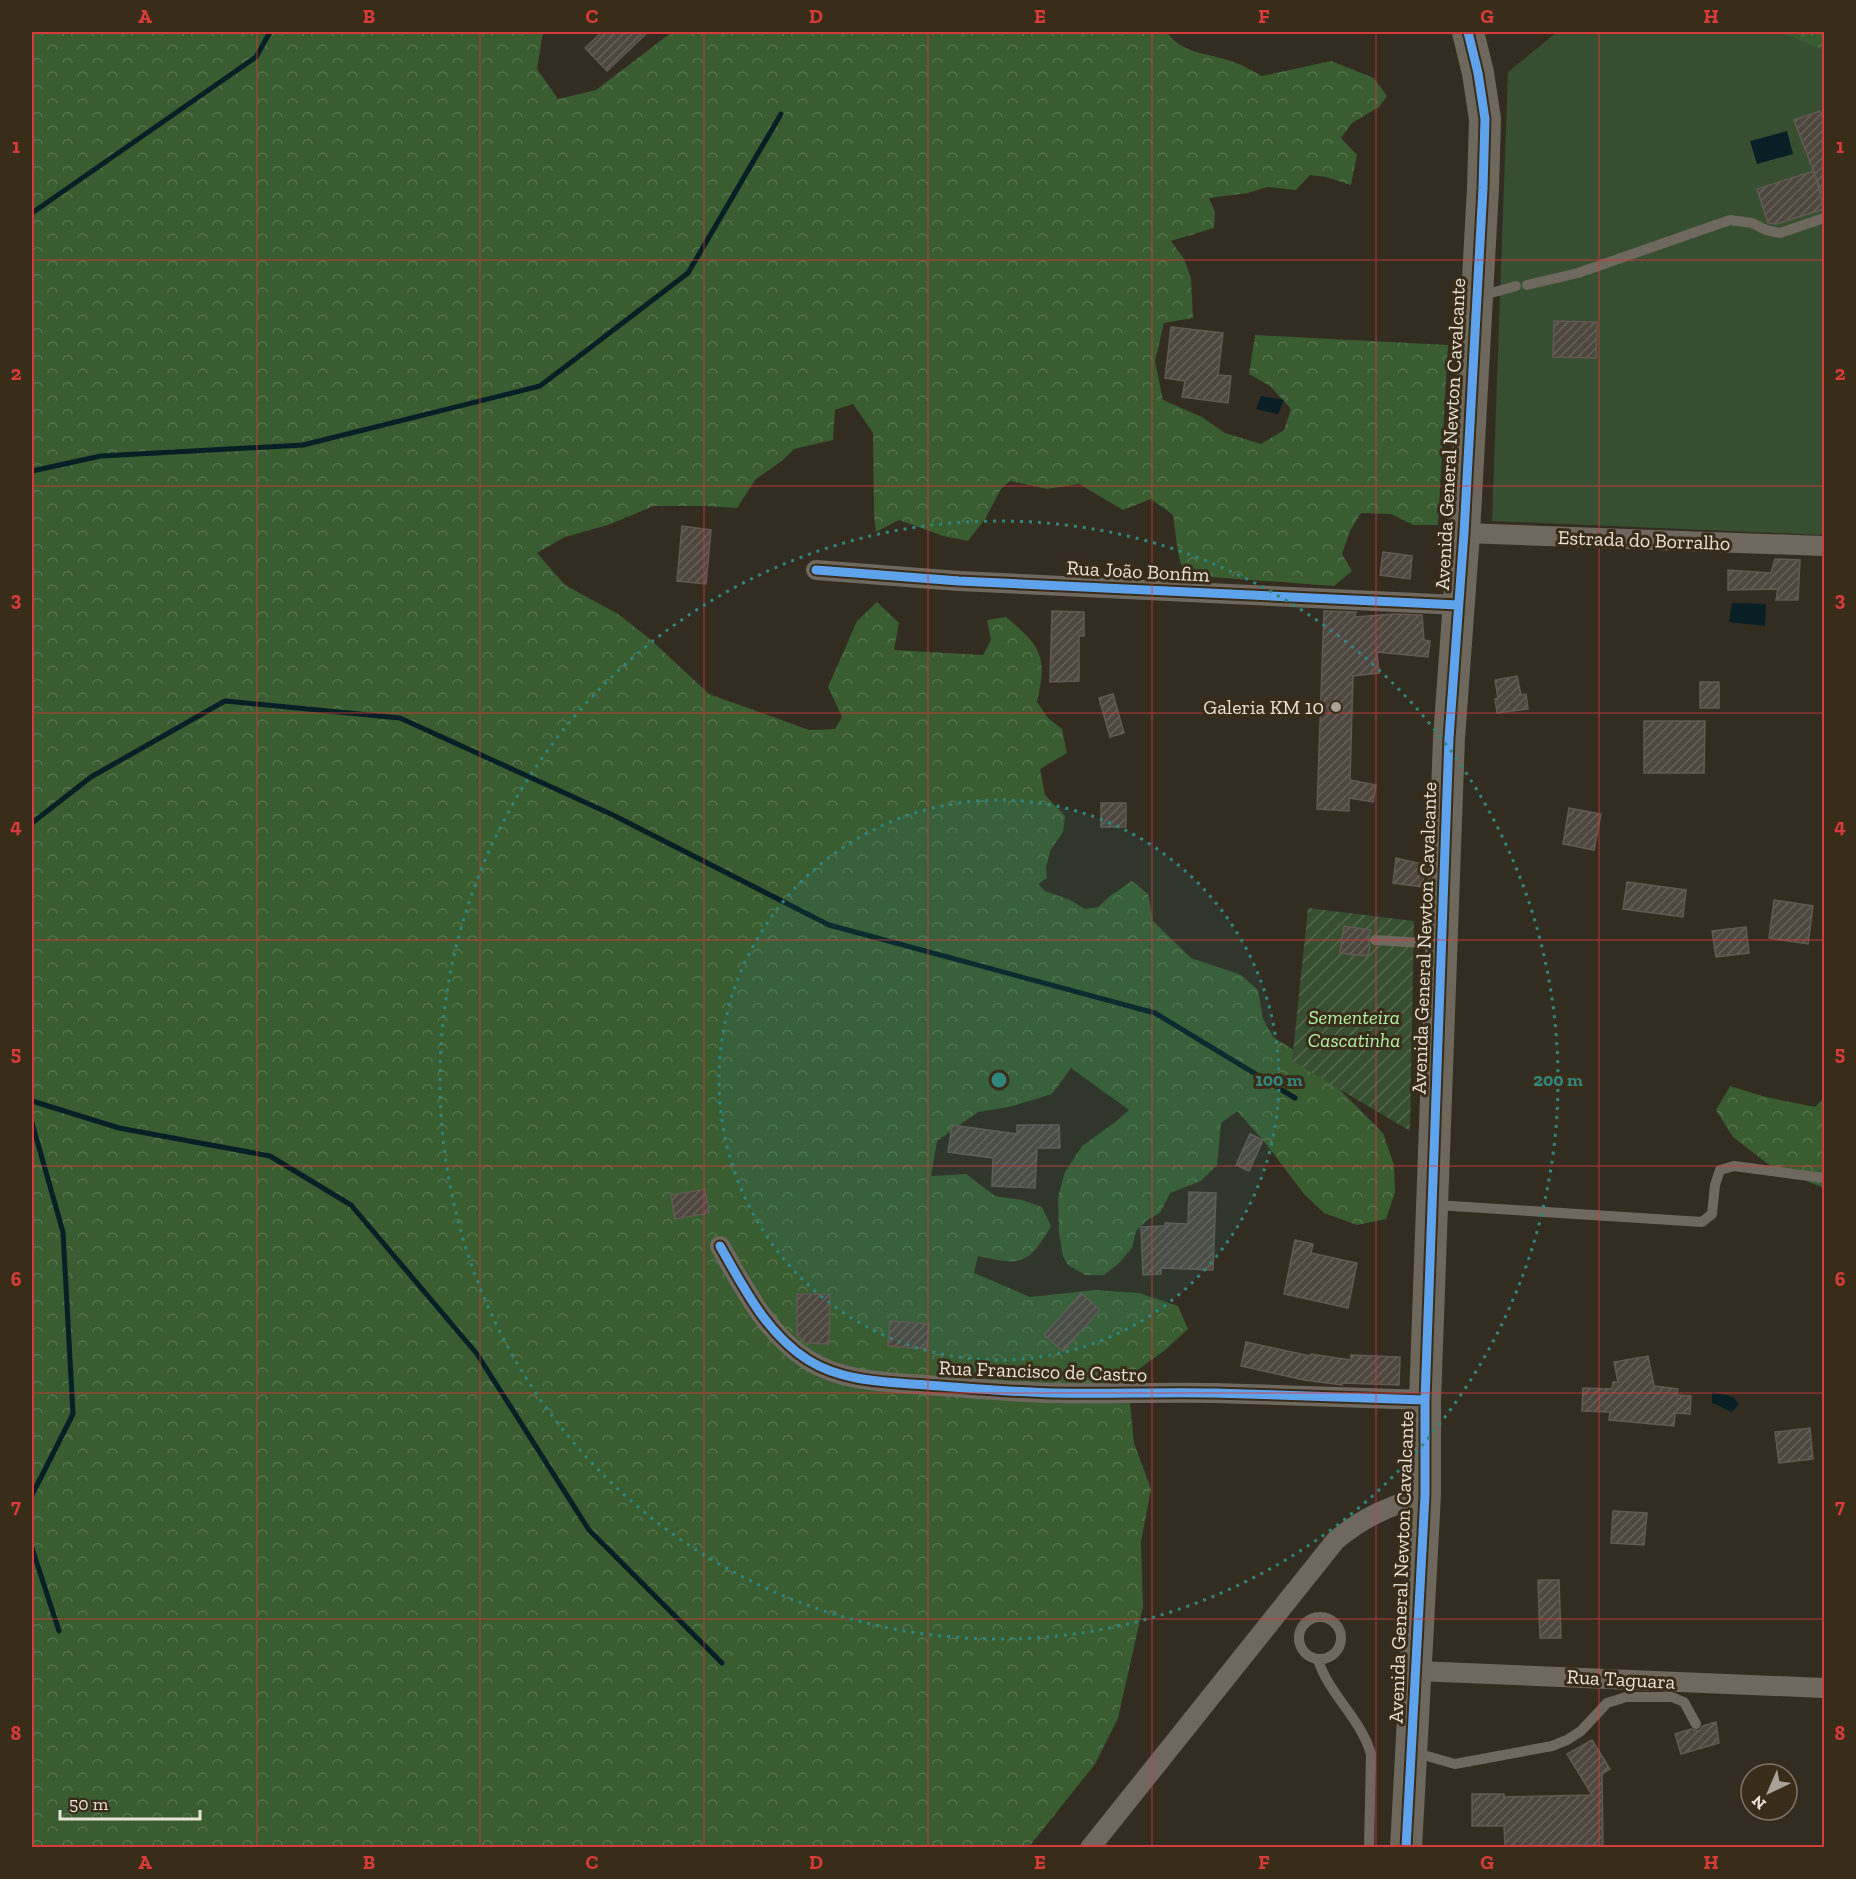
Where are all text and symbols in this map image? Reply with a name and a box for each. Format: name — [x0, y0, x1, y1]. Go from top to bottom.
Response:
text: A — [138, 4, 152, 28]
text: B — [363, 4, 375, 28]
text: C — [586, 4, 599, 28]
text: D — [809, 4, 823, 28]
text: E — [1034, 4, 1046, 28]
text: F — [1258, 4, 1270, 28]
text: G — [1480, 4, 1494, 28]
text: H — [1703, 4, 1719, 28]
text: 1 — [12, 134, 20, 158]
text: 1 — [1836, 134, 1844, 158]
street label: Avenida General Newton Cavalcante — [1430, 277, 1470, 591]
text: 2 — [11, 361, 22, 385]
text: 2 — [1835, 361, 1846, 385]
street label: Estrada do Borralho — [1557, 525, 1731, 555]
street label: Rua João Bonfim — [1066, 555, 1211, 587]
text: 3 — [11, 587, 22, 611]
text: 3 — [1835, 587, 1846, 611]
place label: Galeria KM 10 — [1203, 695, 1324, 719]
marker: Galeria KM 10 — [1329, 700, 1343, 714]
street label: Avenida General Newton Cavalcante — [1407, 781, 1441, 1095]
text: 4 — [10, 814, 22, 838]
text: 4 — [1834, 814, 1846, 838]
park label: Sementeira Cascatinha — [1308, 1005, 1400, 1052]
text: 5 — [11, 1041, 21, 1065]
text: 5 — [1835, 1041, 1845, 1065]
text: 100 m — [1255, 1069, 1303, 1091]
text: 200 m — [1533, 1069, 1583, 1091]
centre of rings — [989, 1070, 1009, 1090]
text: 6 — [11, 1267, 22, 1291]
text: 6 — [1835, 1267, 1846, 1291]
street label: Rua Francisco de Castro — [938, 1355, 1148, 1387]
street label: Avenida General Newton Cavalcante — [1384, 1410, 1418, 1724]
text: 7 — [11, 1494, 21, 1518]
text: 7 — [1835, 1494, 1845, 1518]
street label: Rua Taguara — [1566, 1664, 1676, 1694]
text: 8 — [11, 1721, 22, 1745]
text: 8 — [1835, 1721, 1846, 1745]
north arrow — [1739, 1762, 1799, 1822]
scale bar — [60, 1783, 200, 1821]
text: N — [1748, 1791, 1770, 1813]
text: 50 m — [69, 1793, 109, 1815]
text: A — [138, 1850, 152, 1874]
text: B — [363, 1850, 375, 1874]
text: C — [586, 1850, 599, 1874]
text: D — [809, 1850, 823, 1874]
text: E — [1034, 1850, 1046, 1874]
text: F — [1258, 1850, 1270, 1874]
text: G — [1480, 1850, 1494, 1874]
text: H — [1703, 1850, 1719, 1874]

